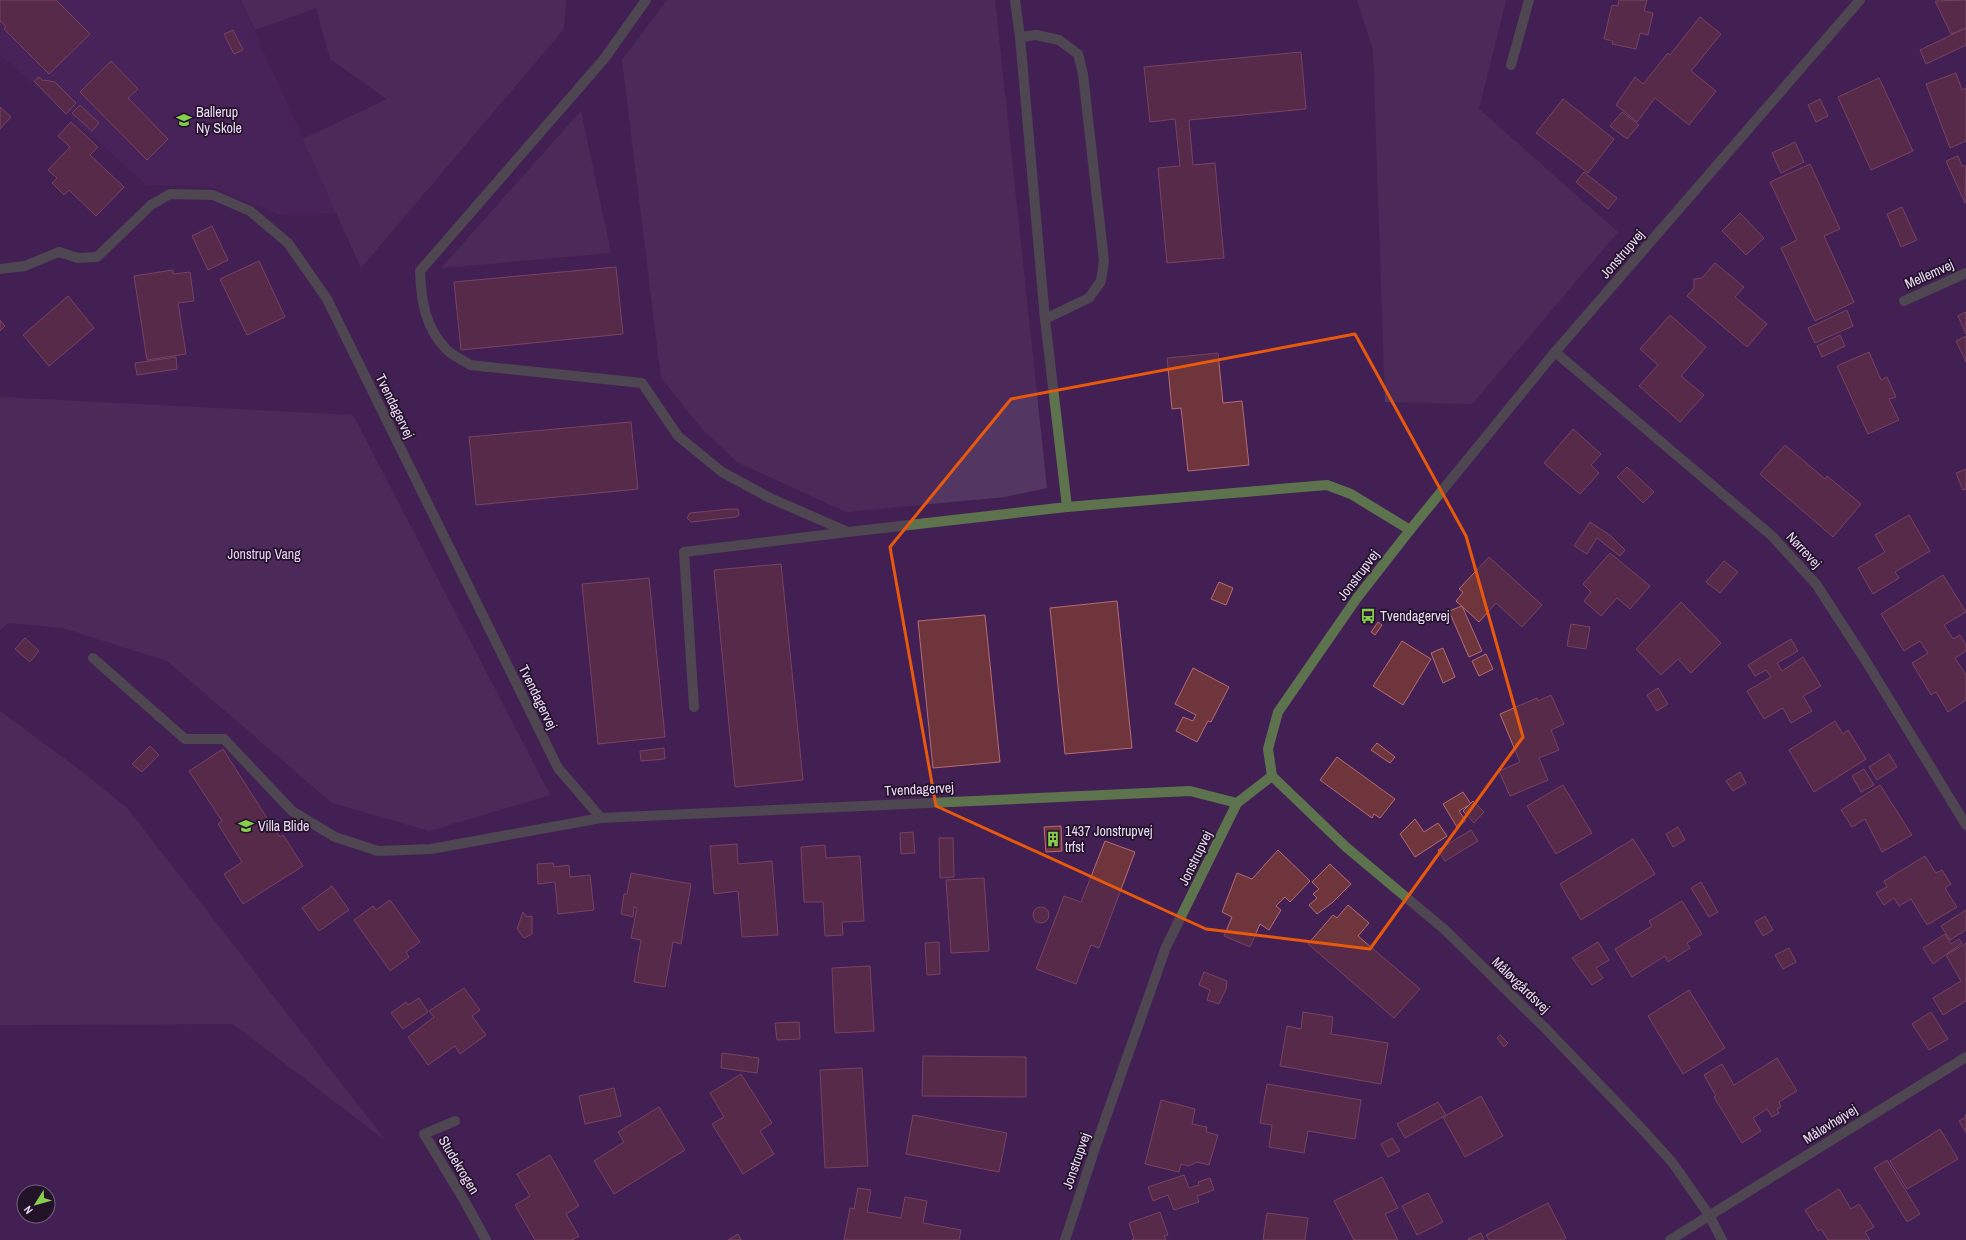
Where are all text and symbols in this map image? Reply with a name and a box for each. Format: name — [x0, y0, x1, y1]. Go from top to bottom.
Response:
place label: Ballerup Ny Skole — [196, 103, 242, 137]
school or university icon: Ballerup Ny Skole — [175, 111, 193, 129]
street label: Jonstrupvej — [1596, 226, 1648, 282]
street label: Mellemvej — [1902, 255, 1956, 293]
street label: Tvendagervej — [372, 371, 418, 441]
street label: Nørrevej — [1783, 528, 1825, 572]
park label: Jonstrup Vang — [227, 545, 301, 563]
street label: Jonstrupvej — [1333, 546, 1383, 604]
bus stop icon: Tvendagervej — [1359, 607, 1377, 625]
place label: Tvendagervej — [1380, 607, 1450, 625]
street label: Tvendagervej — [515, 662, 561, 732]
street label: Tvendagervej — [884, 778, 954, 800]
school or university icon: Villa Blide — [237, 817, 255, 835]
place label: Villa Blide — [258, 817, 310, 835]
place label: 1437 Jonstrupvej trfst — [1065, 822, 1152, 856]
street label: Jonstrupvej — [1174, 828, 1216, 888]
building icon: 1437 Jonstrupvej trfst — [1044, 830, 1062, 848]
street label: Måløvgårdsvej — [1488, 953, 1554, 1017]
street label: Måløvhøjvej — [1800, 1100, 1860, 1148]
street label: Jonstrupvej — [1058, 1130, 1094, 1192]
street label: Studekrogen — [435, 1132, 483, 1198]
north arrow — [16, 1184, 56, 1224]
text: N — [20, 1203, 36, 1217]

